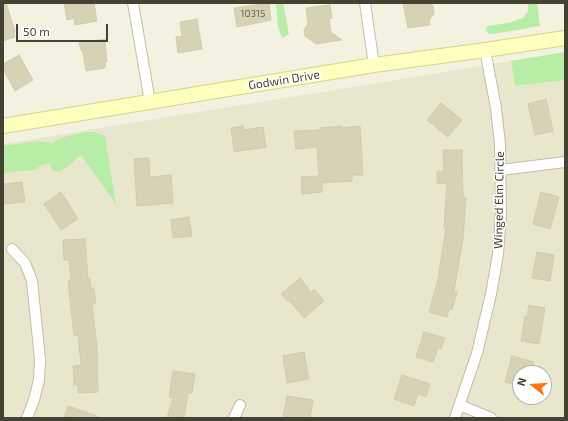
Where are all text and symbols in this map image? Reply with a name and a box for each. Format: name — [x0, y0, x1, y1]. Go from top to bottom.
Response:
house number: 10315 — [241, 8, 265, 20]
scale bar — [18, 16, 110, 42]
text: 50 m — [23, 24, 50, 38]
street label: Godwin Drive — [247, 67, 321, 93]
street label: Winged Elm Circle — [491, 151, 507, 249]
north arrow — [512, 365, 552, 405]
text: N — [514, 376, 528, 387]

